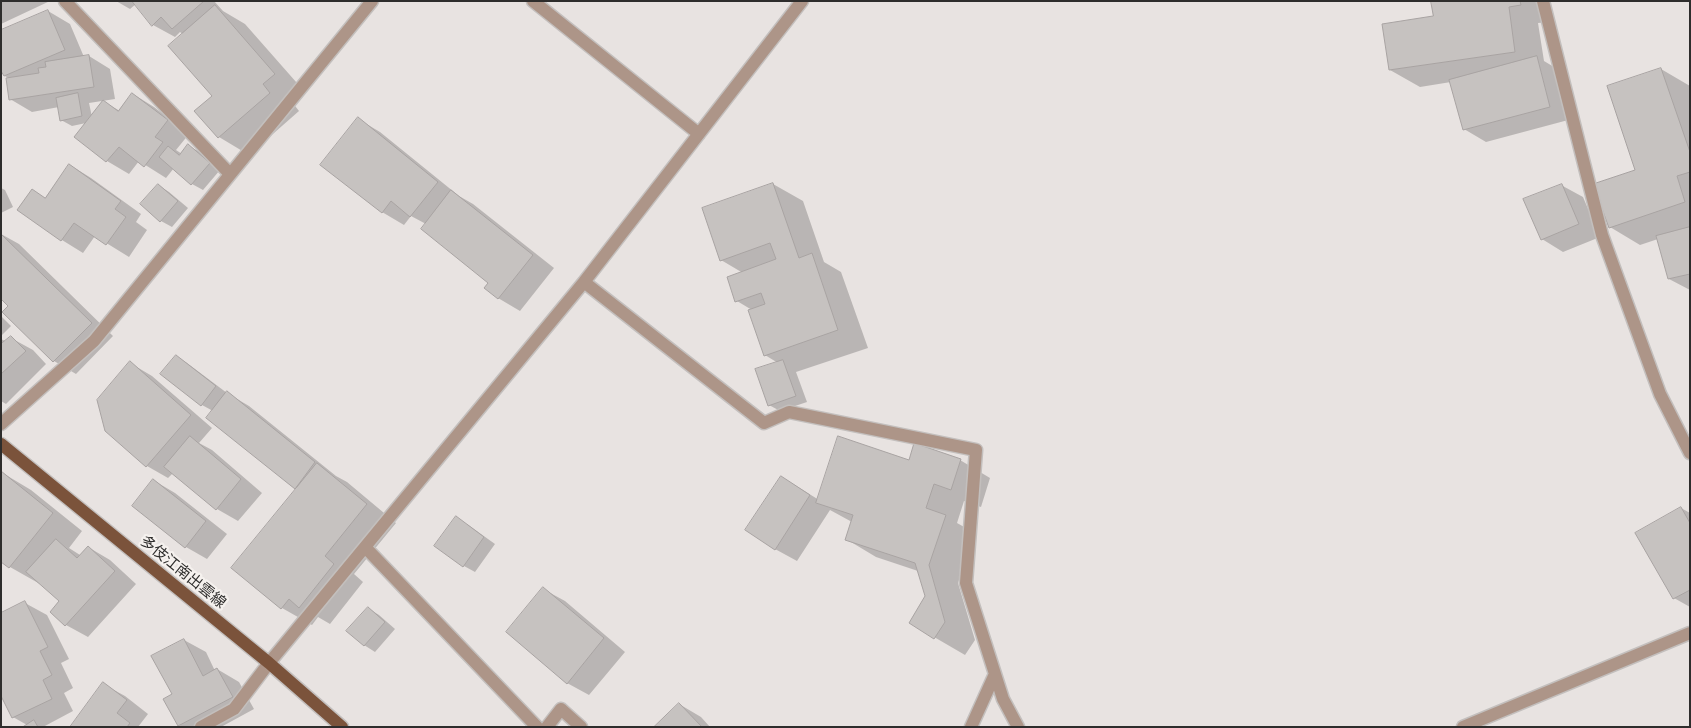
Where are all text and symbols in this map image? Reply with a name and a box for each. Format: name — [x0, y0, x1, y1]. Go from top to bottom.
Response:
street label: 多伎江南出雲線 — [137, 532, 229, 612]

